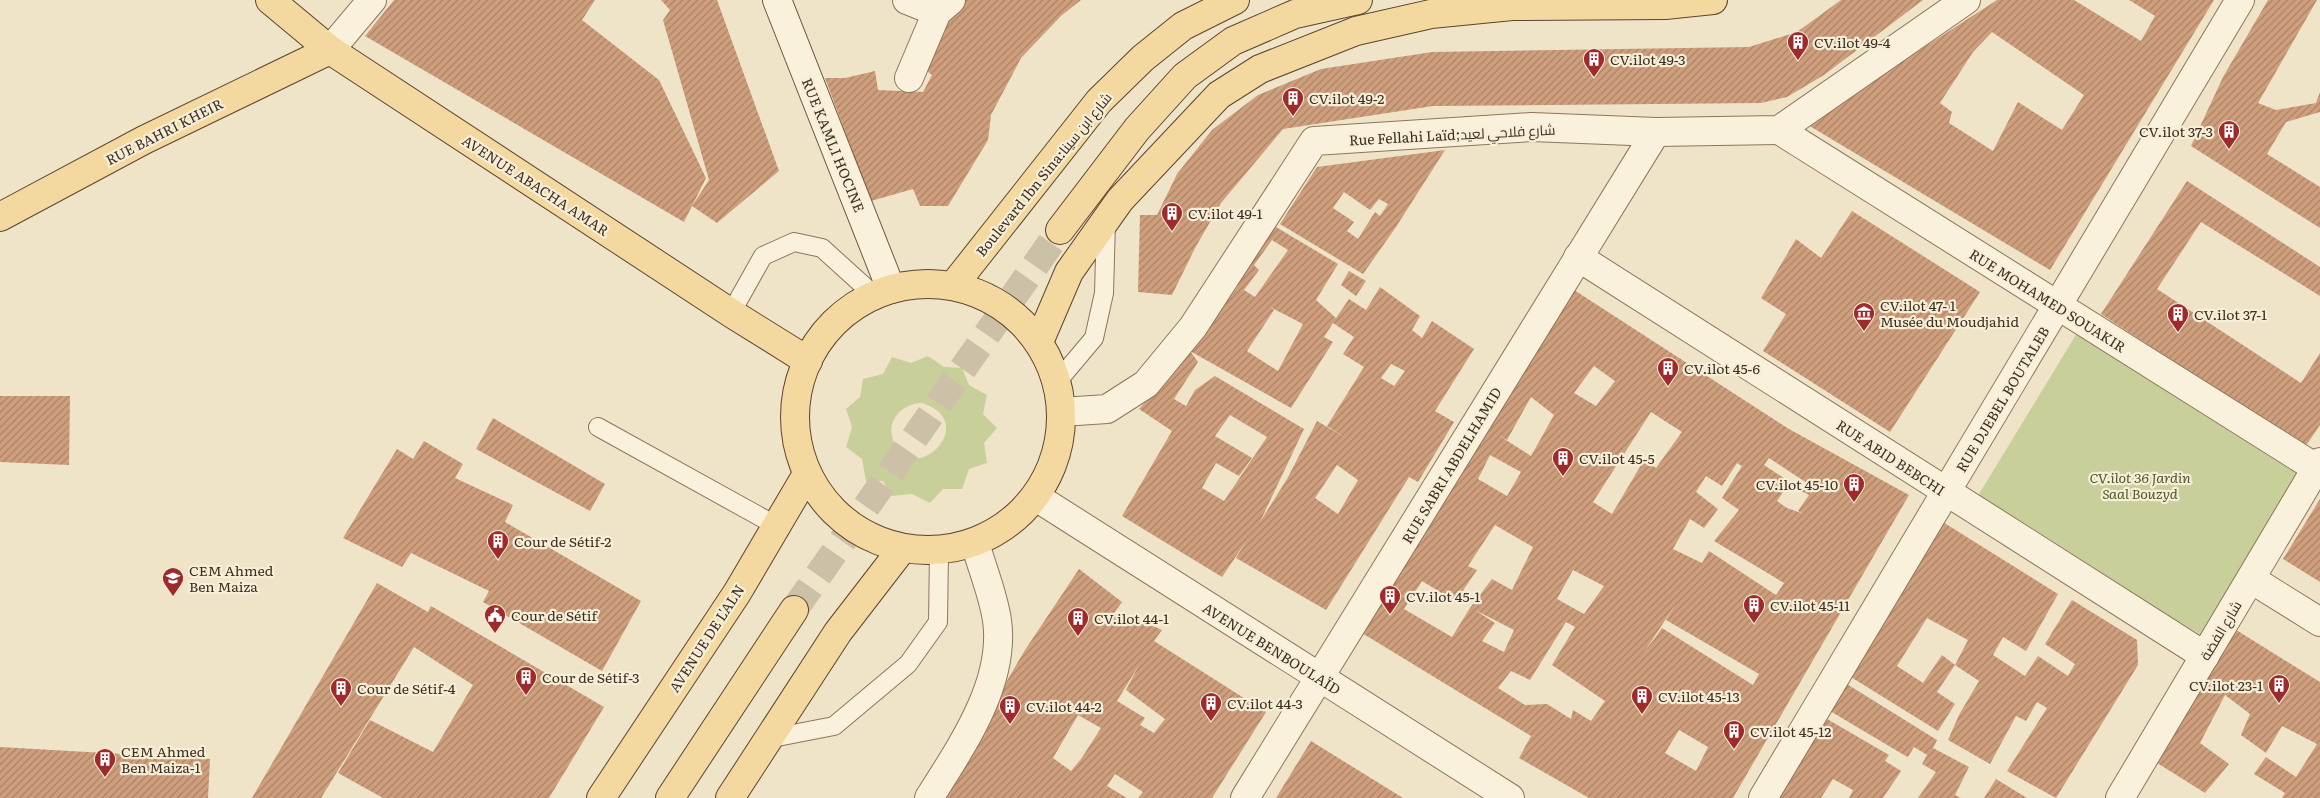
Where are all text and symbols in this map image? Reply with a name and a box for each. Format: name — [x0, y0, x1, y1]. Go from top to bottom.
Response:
building icon: CV.ilot 49-4 — [1786, 30, 1810, 61]
place label: CV.ilot 49-4 — [1814, 32, 1891, 52]
building icon: CV.ilot 49-3 — [1582, 47, 1606, 78]
place label: CV.ilot 49-3 — [1610, 49, 1686, 69]
street label: RUE KAMLI HOCINE — [798, 75, 870, 215]
building icon: CV.ilot 49-2 — [1281, 86, 1305, 117]
street label: Boulevard Ibn Sina:شارع ابن سينا — [970, 88, 1116, 260]
place label: CV.ilot 49-2 — [1309, 88, 1384, 108]
street label: RUE BAHRI KHEIR — [102, 93, 226, 169]
street label: Rue Fellahi Laïd;شارع فلاحي لعيد — [1348, 119, 1556, 152]
building icon: CV.ilot 37-3 — [2217, 119, 2241, 150]
place label: CV.ilot 37-3 — [2139, 121, 2213, 141]
street label: AVENUE ABACHA AMAR — [459, 130, 613, 240]
building icon: CV.ilot 49-1 — [1160, 201, 1184, 232]
place label: CV.ilot 49-1 — [1188, 203, 1263, 223]
street label: RUE MOHAMED SOUAKIR — [1966, 243, 2130, 357]
place label: CV.ilot 47- 1 Musée du Moudjahid — [1880, 295, 2019, 331]
museum icon: CV.ilot 47- 1 Musée du Moudjahid — [1852, 301, 1876, 332]
building icon: CV.ilot 37-1 — [2166, 302, 2190, 333]
place label: CV.ilot 37-1 — [2194, 304, 2267, 324]
street label: RUE DJEBEL BOUTALEB — [1950, 322, 2054, 476]
building icon: CV.ilot 45-6 — [1656, 356, 1680, 387]
place label: CV.ilot 45-6 — [1684, 358, 1761, 378]
street label: RUE SABRI ABDELHAMID — [1396, 383, 1506, 547]
street label: RUE ABID BEBCHI — [1833, 414, 1949, 500]
building icon: CV.ilot 45-5 — [1551, 446, 1575, 477]
place label: CV.ilot 45-5 — [1579, 448, 1655, 468]
park label: CV.ilot 36 Jardin Saal Bouzyd — [2089, 467, 2191, 503]
building icon: CV.ilot 45-10 — [1842, 472, 1866, 503]
place label: CV.ilot 45-10 — [1756, 474, 1838, 494]
building icon: Cour de Sétif-2 — [486, 529, 510, 560]
place label: Cour de Sétif-2 — [514, 531, 611, 551]
place label: CEM Ahmed Ben Maiza — [189, 560, 274, 596]
school or university icon: CEM Ahmed Ben Maiza — [161, 566, 185, 597]
street label: AVENUE DE L'ALN — [664, 580, 748, 696]
building icon: CV.ilot 45-1 — [1378, 584, 1402, 615]
place label: CV.ilot 45-1 — [1406, 586, 1481, 606]
building icon: CV.ilot 45-11 — [1742, 593, 1766, 624]
place label: CV.ilot 45-11 — [1770, 595, 1850, 615]
street label: شارع الفضة — [2194, 596, 2246, 664]
street label: AVENUE BENBOULAÏD — [1199, 597, 1345, 699]
public building icon: Cour de Sétif — [483, 603, 507, 634]
place label: Cour de Sétif — [511, 605, 598, 625]
building icon: CV.ilot 44-1 — [1066, 606, 1090, 637]
place label: CV.ilot 44-1 — [1094, 608, 1169, 628]
building icon: Cour de Sétif-3 — [514, 665, 538, 696]
place label: Cour de Sétif-3 — [542, 667, 640, 687]
building icon: CV.ilot 23-1 — [2267, 673, 2291, 704]
place label: CV.ilot 23-1 — [2189, 675, 2263, 695]
building icon: Cour de Sétif-4 — [329, 676, 353, 707]
place label: Cour de Sétif-4 — [357, 678, 456, 698]
building icon: CV.ilot 45-13 — [1630, 684, 1654, 715]
place label: CV.ilot 45-13 — [1658, 686, 1740, 706]
building icon: CV.ilot 44-3 — [1199, 691, 1223, 722]
place label: CV.ilot 44-3 — [1227, 693, 1303, 713]
building icon: CV.ilot 44-2 — [998, 694, 1022, 725]
place label: CV.ilot 44-2 — [1026, 696, 1102, 716]
building icon: CV.ilot 45-12 — [1722, 719, 1746, 750]
place label: CV.ilot 45-12 — [1750, 721, 1831, 741]
place label: CEM Ahmed Ben Maiza-1 — [121, 741, 206, 777]
building icon: CEM Ahmed Ben Maiza-1 — [93, 747, 117, 778]

